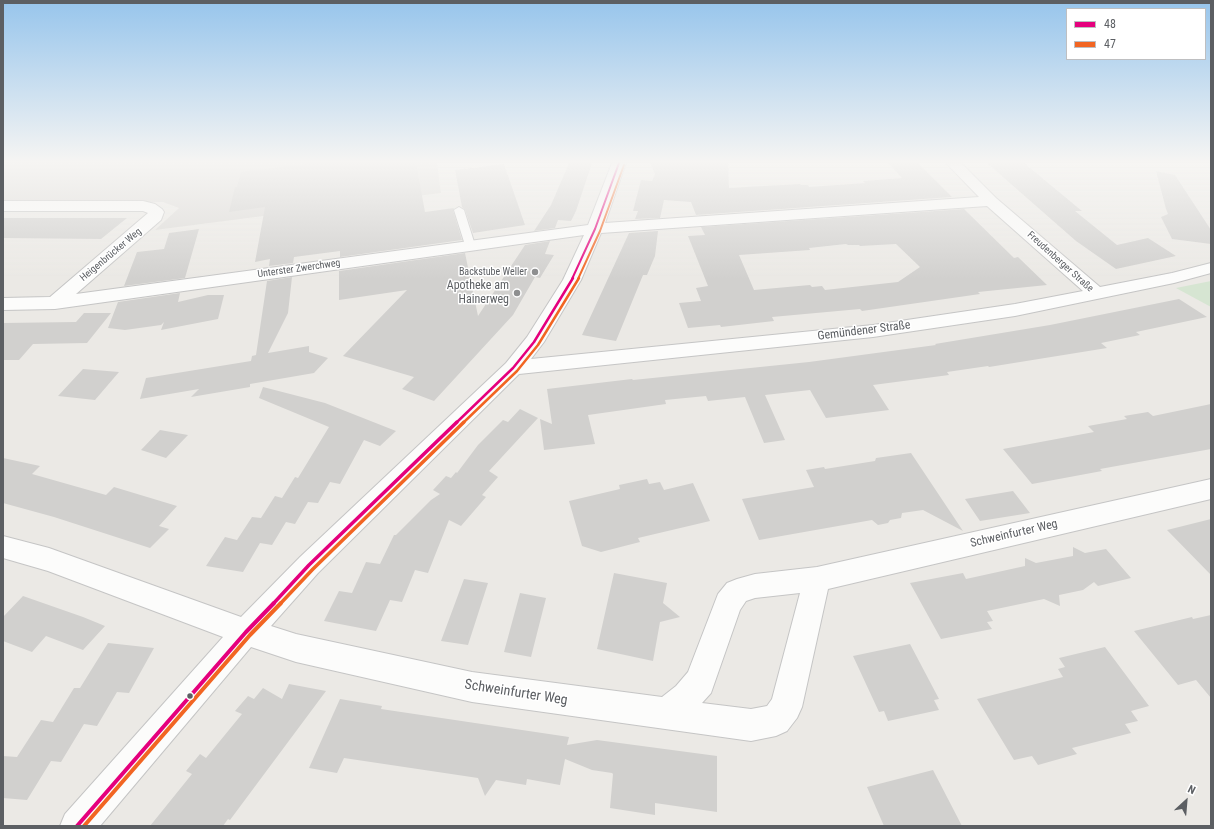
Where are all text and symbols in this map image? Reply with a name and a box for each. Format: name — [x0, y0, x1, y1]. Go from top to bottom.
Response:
legend — [1066, 8, 1206, 60]
text: 48 — [1104, 17, 1116, 31]
text: 47 — [1104, 37, 1116, 51]
street label: Heigenbrücker Weg — [78, 226, 144, 284]
street label: Freudenberger Straße — [1024, 229, 1096, 295]
street label: Unterster Zwerchweg — [257, 257, 341, 281]
place label: Backstube Weller — [459, 266, 527, 278]
marker: Backstube Weller — [530, 267, 540, 277]
place label: Apotheke am Hainerweg — [447, 279, 509, 307]
marker: Apotheke am Hainerweg — [512, 288, 522, 298]
street label: Gemündener Straße — [817, 318, 911, 344]
street label: Schweinfurter Weg — [969, 517, 1059, 551]
street label: Schweinfurter Weg — [463, 677, 569, 709]
unlabelled marker — [185, 691, 195, 701]
north arrow — [1166, 781, 1206, 821]
text: N — [1186, 782, 1197, 797]

